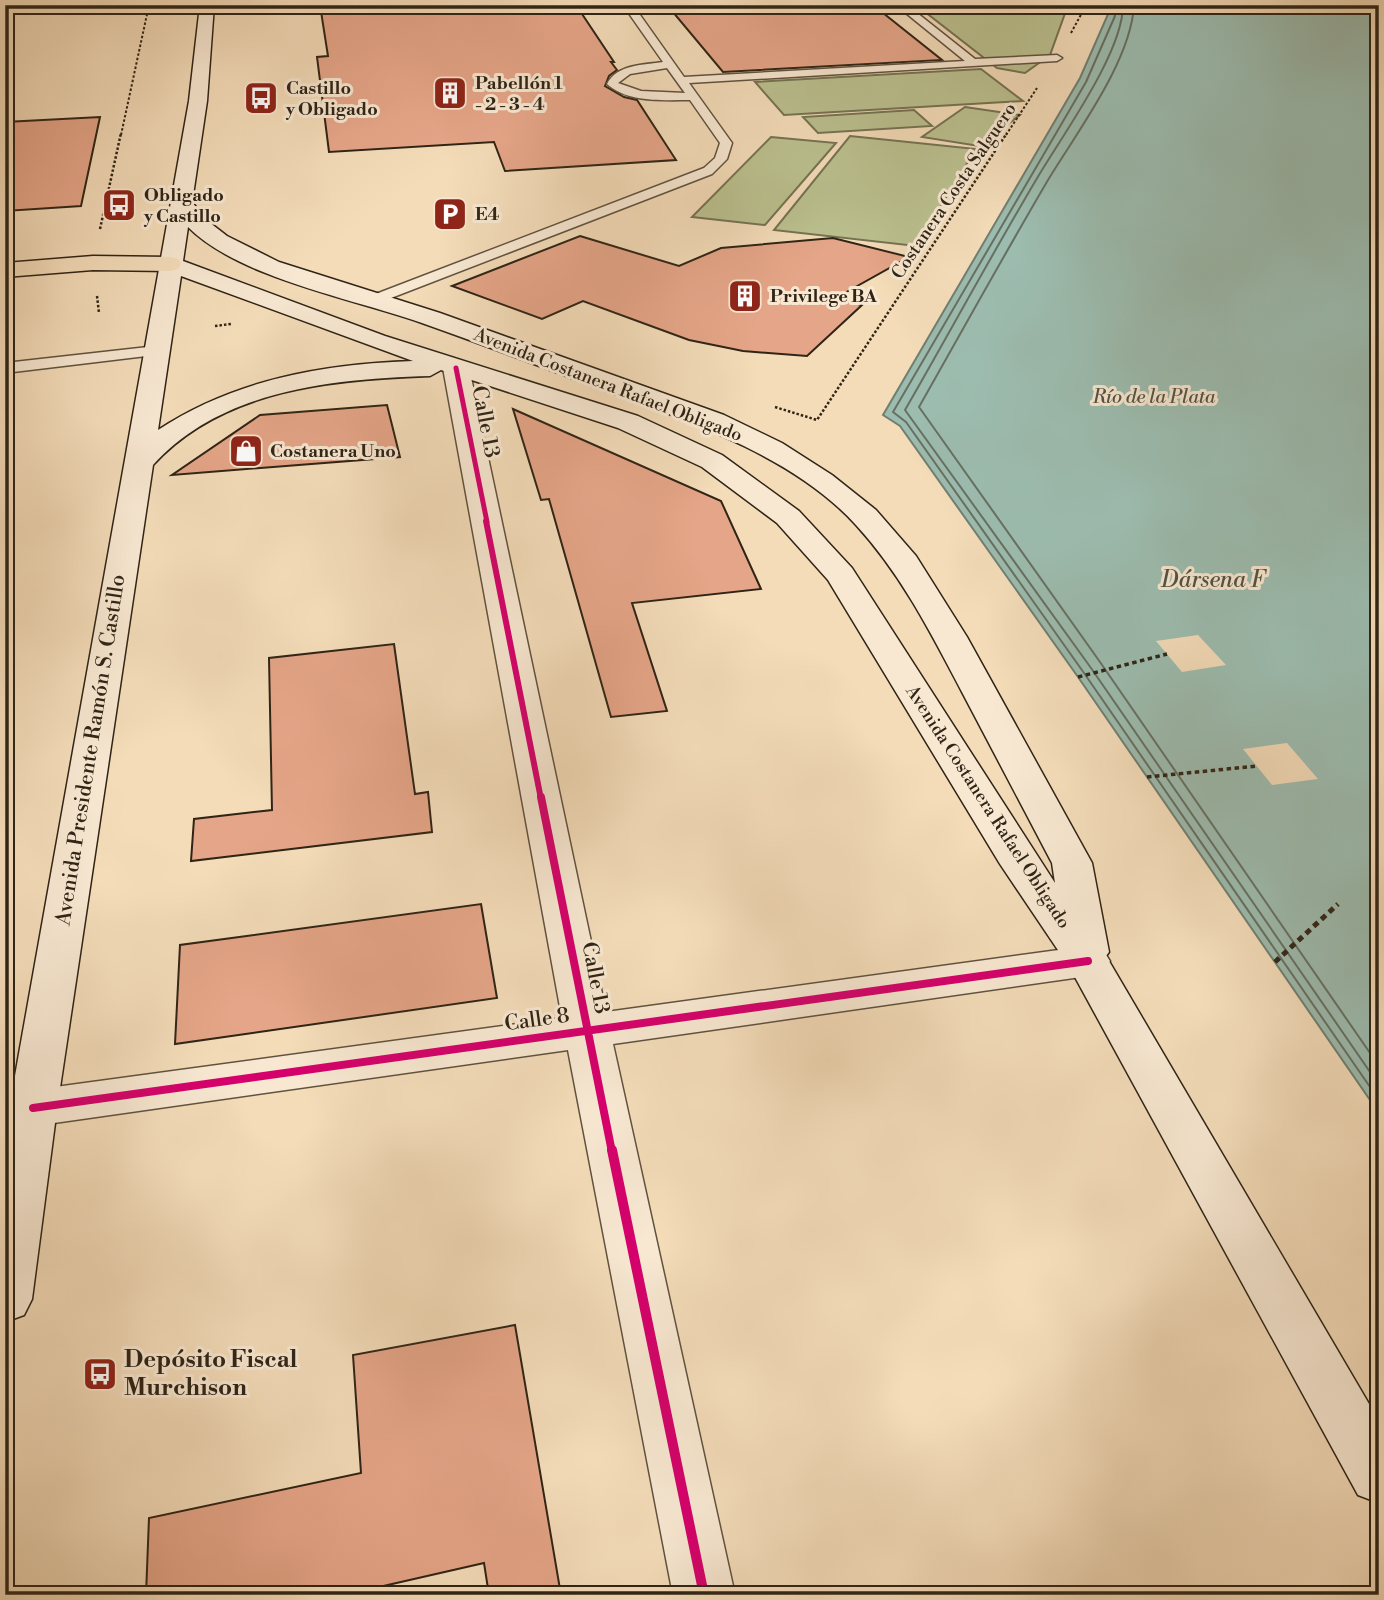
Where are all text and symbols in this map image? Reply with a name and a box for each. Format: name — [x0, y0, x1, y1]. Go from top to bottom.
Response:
place label: Pabellón 1 - 2 - 3 - 4 — [475, 72, 563, 116]
building icon: Pabellón 1 - 2 - 3 - 4 — [431, 74, 469, 112]
place label: Castillo y Obligado — [285, 77, 378, 121]
bus stop icon: Castillo y Obligado — [242, 79, 280, 117]
street label: Costanera Costa Salguero — [886, 98, 1022, 284]
place label: Obligado y Castillo — [143, 184, 224, 228]
bus stop icon: Obligado y Castillo — [100, 186, 138, 224]
parking icon: E4 — [431, 195, 469, 233]
place label: E4 — [475, 203, 500, 226]
building icon: Privilege BA — [726, 277, 764, 315]
place label: Privilege BA — [770, 285, 878, 308]
street label: Avenida Costanera Rafael Obligado — [470, 323, 745, 447]
street label: Calle 13 — [465, 384, 505, 460]
water label: Río de la Plata — [1092, 385, 1216, 409]
shop icon: Costanera Uno — [227, 432, 265, 470]
place label: Costanera Uno — [270, 440, 396, 463]
water label: Dársena F — [1160, 566, 1267, 594]
street label: Avenida Presidente Ramón S. Castillo — [50, 573, 132, 928]
street label: Avenida Costanera Rafael Obligado — [900, 680, 1075, 933]
street label: Calle 13 — [575, 940, 615, 1016]
street label: Calle 8 — [503, 1003, 571, 1037]
place label: Depósito Fiscal Murchison — [124, 1345, 298, 1403]
bus stop icon: Depósito Fiscal Murchison — [81, 1355, 119, 1393]

